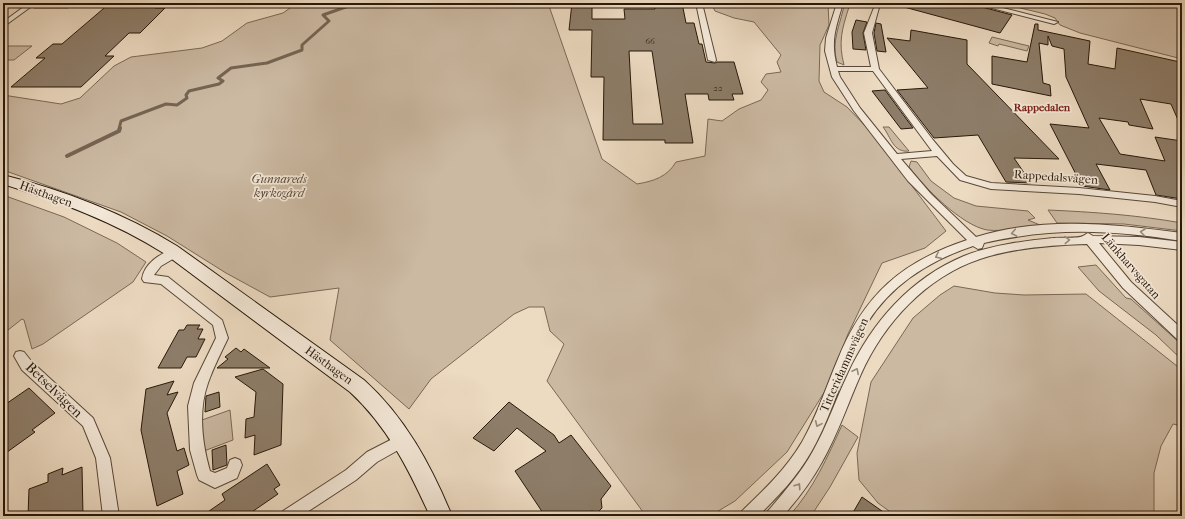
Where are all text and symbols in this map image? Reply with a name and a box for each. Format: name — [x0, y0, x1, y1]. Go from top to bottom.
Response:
house number: 66 — [645, 36, 655, 46]
house number: 22 — [713, 83, 723, 93]
district label: Rappedalen — [1014, 101, 1071, 114]
street label: Rappedalsvägen — [1014, 167, 1098, 187]
park label: Gunnareds kyrkogård — [251, 172, 307, 200]
street label: Hästhagen — [18, 178, 74, 210]
one-way arrow — [1140, 227, 1146, 236]
one-way arrow — [1011, 229, 1017, 237]
street label: Länkharvsgatan — [1099, 230, 1163, 302]
one-way arrow — [1064, 236, 1070, 245]
one-way arrow — [935, 251, 943, 259]
street label: Titteridammsvägen — [817, 316, 871, 414]
street label: Hästhagen — [302, 343, 356, 387]
street label: Betselvägen — [22, 359, 86, 421]
one-way arrow — [851, 367, 859, 375]
one-way arrow — [815, 419, 823, 427]
one-way arrow — [793, 484, 800, 491]

